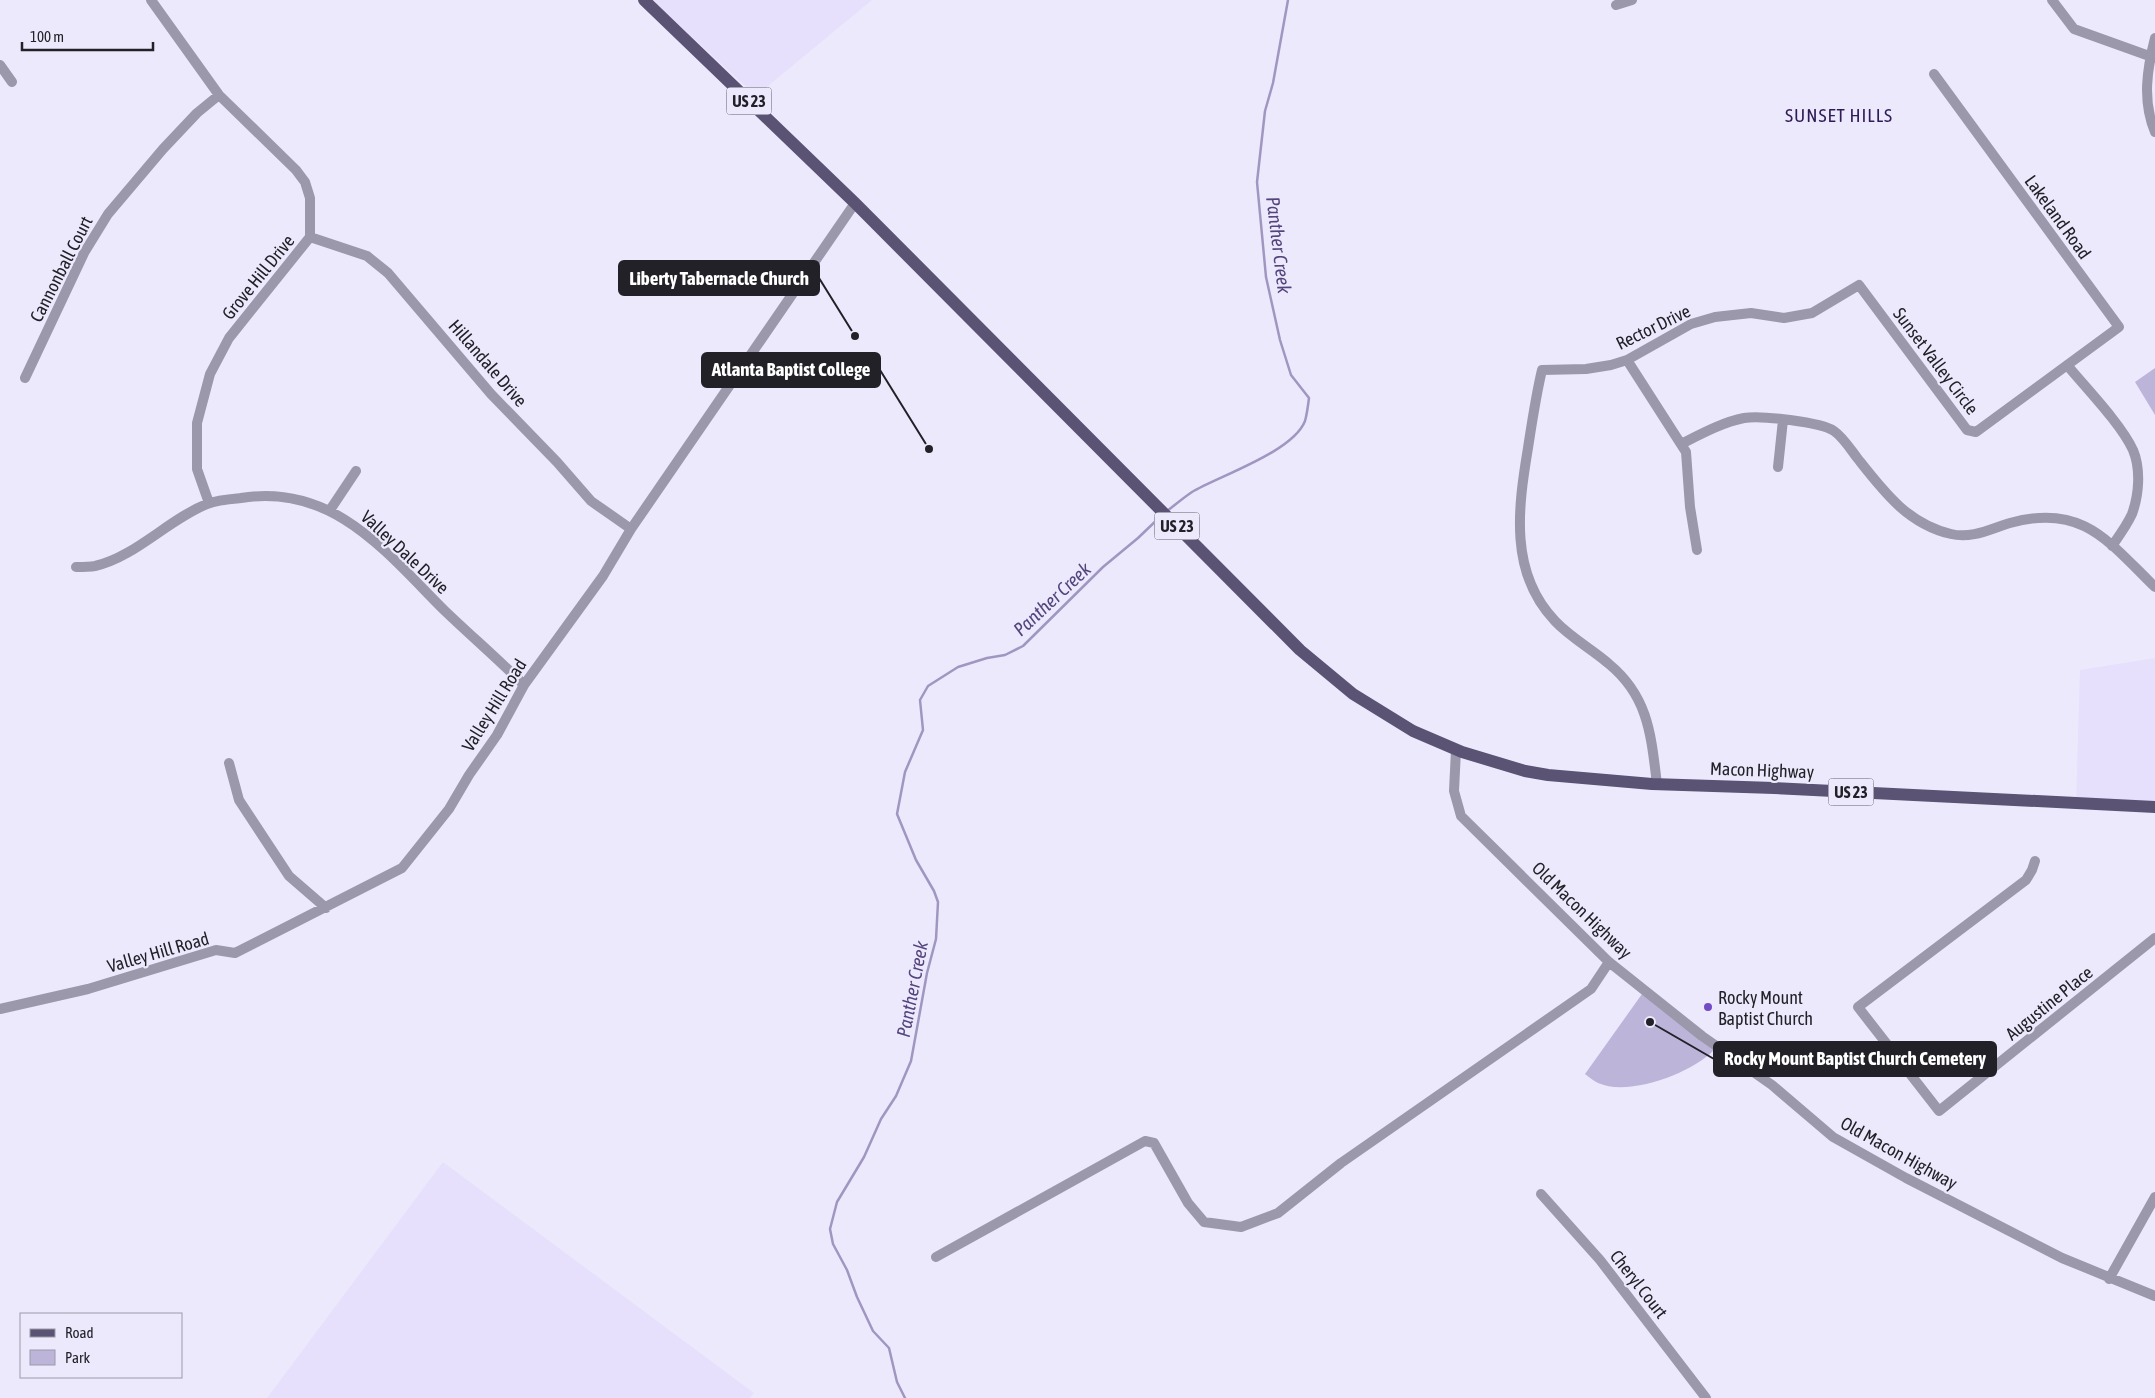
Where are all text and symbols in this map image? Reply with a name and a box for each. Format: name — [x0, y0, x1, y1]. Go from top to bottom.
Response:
scale bar — [22, 20, 154, 52]
text: 100 m — [30, 28, 64, 45]
road number: US 23 — [726, 88, 772, 114]
district label: SUNSET HILLS — [1785, 104, 1893, 126]
street label: Lakeland Road — [2021, 171, 2095, 263]
water label: Panther Creek — [1262, 195, 1296, 295]
street label: Cannonball Court — [25, 213, 97, 325]
street label: Grove Hill Drive — [218, 231, 298, 323]
callout: Liberty Tabernacle Church — [619, 261, 819, 295]
text: Liberty Tabernacle Church — [629, 267, 809, 289]
street label: Rector Drive — [1612, 300, 1694, 354]
street label: Sunset Valley Circle — [1889, 304, 1983, 418]
street label: Hillandale Drive — [445, 315, 531, 411]
callout: Atlanta Baptist College — [702, 353, 880, 387]
text: Atlanta Baptist College — [711, 358, 871, 380]
street label: Valley Dale Drive — [357, 506, 453, 598]
road number: US 23 — [1154, 512, 1200, 540]
water label: Panther Creek — [1009, 557, 1096, 640]
street label: Valley Hill Road — [457, 655, 531, 755]
street label: Macon Highway — [1710, 758, 1814, 782]
road number: US 23 — [1828, 779, 1874, 806]
street label: Old Macon Highway — [1528, 857, 1636, 963]
street label: Valley Hill Road — [105, 927, 211, 977]
water label: Panther Creek — [892, 938, 932, 1039]
street label: Augustine Place — [2001, 962, 2097, 1044]
place label: Rocky Mount Baptist Church — [1718, 987, 1813, 1029]
marker: Rocky Mount Baptist Church — [1702, 1001, 1714, 1013]
callout: Rocky Mount Baptist Church Cemetery — [1714, 1042, 1996, 1076]
text: Rocky Mount Baptist Church Cemetery — [1724, 1047, 1986, 1069]
street label: Old Macon Highway — [1837, 1112, 1961, 1194]
street label: Cheryl Court — [1606, 1246, 1672, 1322]
legend — [20, 1313, 182, 1378]
text: Road — [65, 1324, 94, 1341]
text: Park — [65, 1349, 90, 1366]

